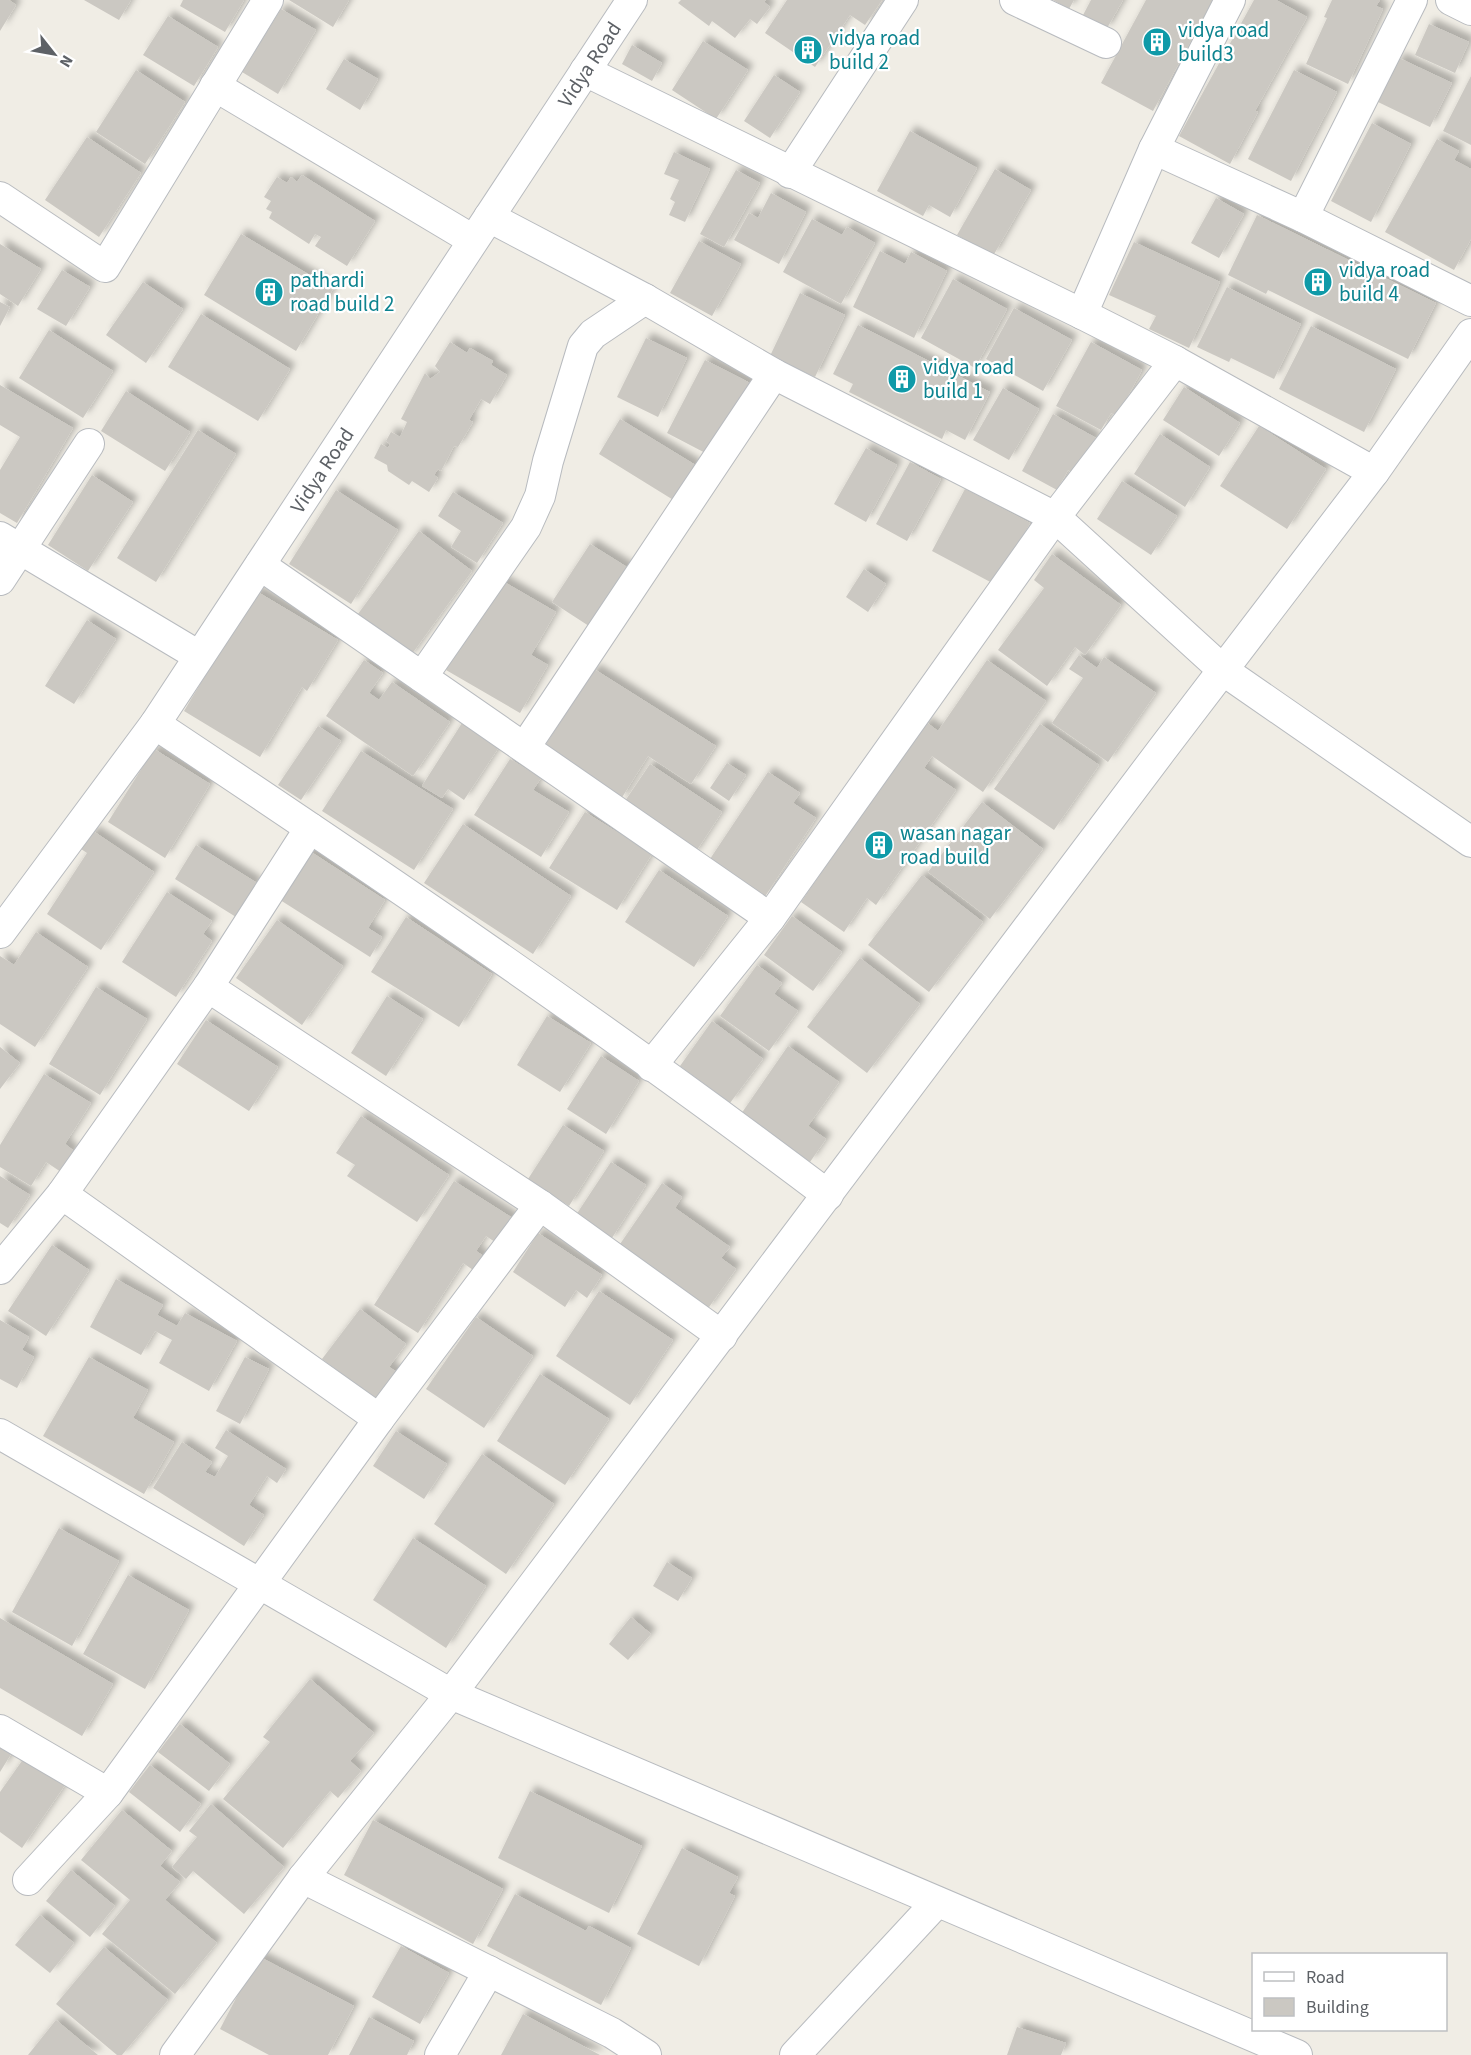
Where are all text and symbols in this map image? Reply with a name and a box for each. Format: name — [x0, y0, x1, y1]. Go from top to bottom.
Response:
place label: vidya road build3 — [1178, 15, 1269, 69]
street label: Vidya Road — [550, 16, 629, 113]
place label: vidya road build 2 — [829, 23, 920, 77]
north arrow — [24, 24, 84, 84]
building icon: vidya road build3 — [1141, 26, 1173, 58]
building icon: vidya road build 2 — [792, 34, 824, 66]
text: N — [54, 51, 78, 71]
place label: vidya road build 4 — [1339, 255, 1430, 309]
place label: pathardi road build 2 — [290, 265, 394, 319]
building icon: vidya road build 4 — [1302, 266, 1334, 298]
building icon: pathardi road build 2 — [253, 276, 285, 308]
place label: vidya road build 1 — [923, 352, 1014, 406]
building icon: vidya road build 1 — [886, 363, 918, 395]
street label: Vidya Road — [283, 422, 361, 519]
place label: wasan nagar road build — [900, 818, 1011, 872]
building icon: wasan nagar road build — [863, 829, 895, 861]
legend — [1252, 1953, 1447, 2031]
text: Road — [1306, 1965, 1345, 1990]
text: Building — [1306, 1995, 1369, 2020]

